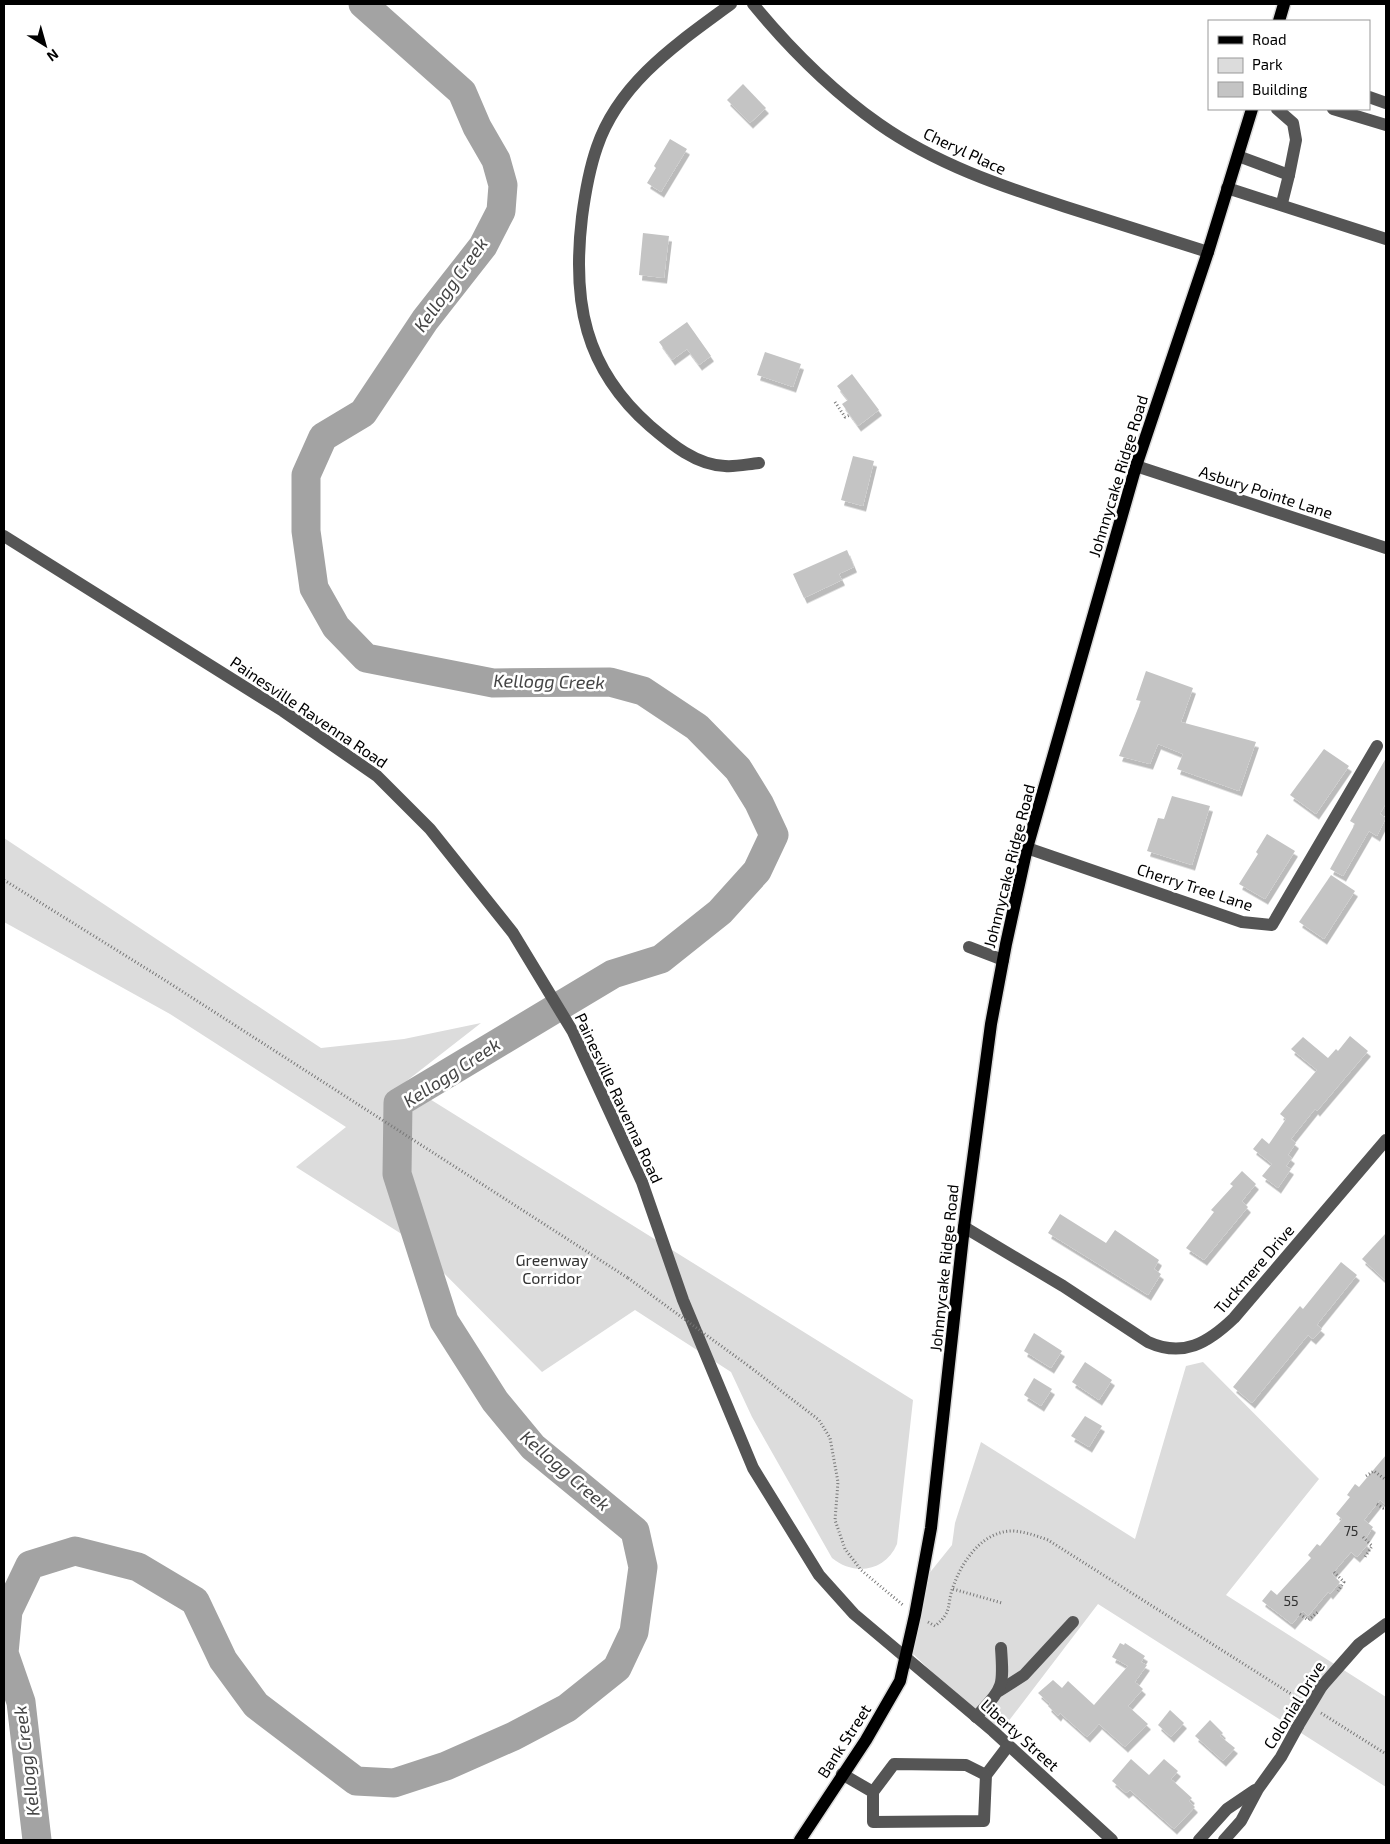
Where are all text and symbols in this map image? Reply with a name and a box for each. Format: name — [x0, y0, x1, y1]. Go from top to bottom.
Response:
north arrow — [20, 20, 70, 70]
legend — [1208, 20, 1370, 110]
text: Road — [1252, 30, 1287, 48]
text: N — [44, 46, 62, 66]
text: Park — [1252, 55, 1283, 73]
text: Building — [1252, 80, 1308, 98]
street label: Cheryl Place — [921, 123, 1010, 178]
water label: Kellogg Creek — [409, 233, 492, 336]
street label: Johnnycake Ridge Road — [1084, 393, 1151, 559]
street label: Asbury Pointe Lane — [1197, 461, 1335, 522]
street label: Painesville Ravenna Road — [227, 652, 392, 771]
water label: Kellogg Creek — [493, 669, 605, 693]
street label: Johnnycake Ridge Road — [979, 782, 1038, 950]
street label: Cherry Tree Lane — [1135, 859, 1256, 914]
street label: Painesville Ravenna Road — [572, 1010, 667, 1186]
water label: Kellogg Creek — [399, 1033, 504, 1112]
street label: Johnnycake Ridge Road — [925, 1183, 962, 1353]
street label: Tuckmere Drive — [1210, 1220, 1298, 1317]
park label: Greenway Corridor — [515, 1250, 589, 1287]
water label: Kellogg Creek — [516, 1425, 615, 1515]
house number: 75 — [1344, 1522, 1358, 1539]
house number: 55 — [1283, 1592, 1299, 1609]
street label: Colonial Drive — [1259, 1657, 1328, 1752]
street label: Liberty Street — [977, 1695, 1063, 1775]
street label: Bank Street — [813, 1700, 874, 1781]
water label: Kellogg Creek — [8, 1705, 44, 1818]

